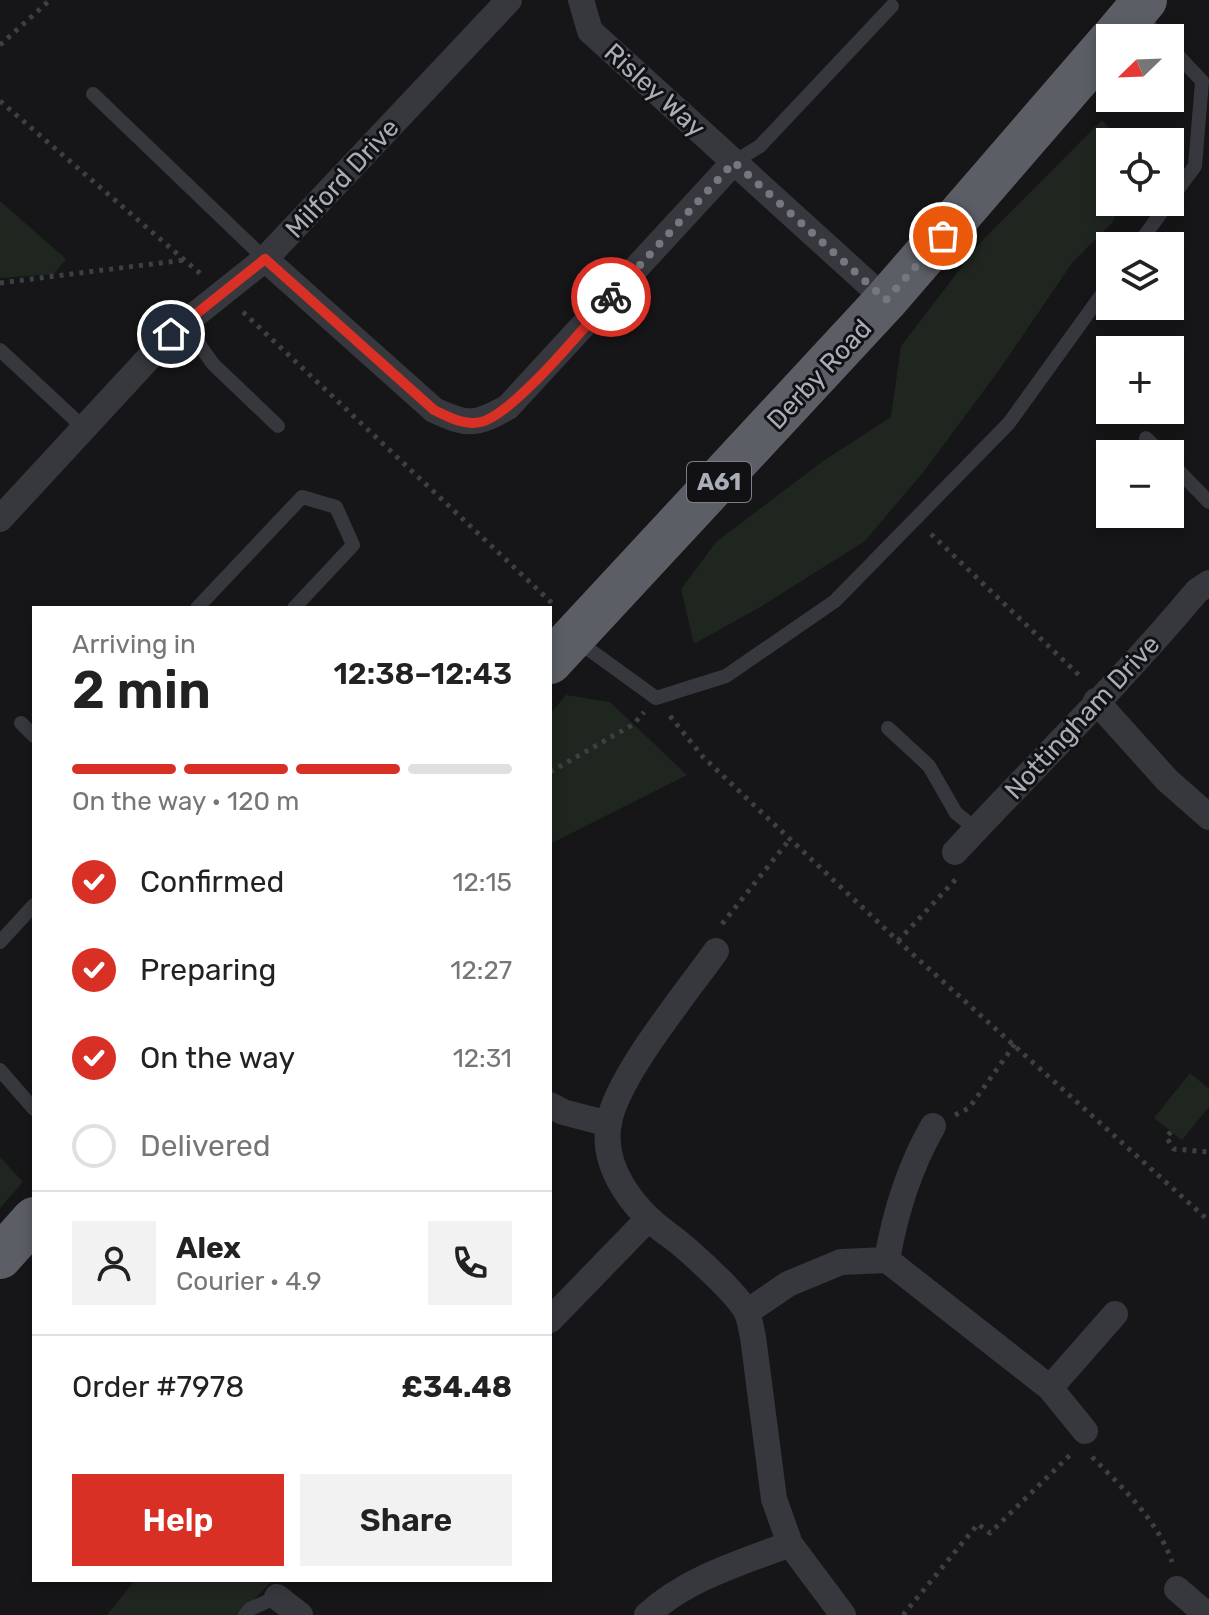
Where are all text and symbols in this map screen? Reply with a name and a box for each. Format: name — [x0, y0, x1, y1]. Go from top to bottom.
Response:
north arrow — [1096, 24, 1184, 112]
map controls — [1096, 24, 1184, 528]
street label: Risley Way — [598, 37, 712, 144]
street label: Milford Drive — [279, 112, 406, 244]
button: locate — [1096, 128, 1184, 216]
pin — [909, 202, 977, 270]
icon: bag — [921, 214, 965, 258]
button: layers — [1096, 232, 1184, 320]
courier — [571, 257, 651, 337]
icon: bike — [589, 275, 633, 319]
pin — [137, 300, 205, 368]
icon: home — [149, 312, 193, 356]
street label: Derby Road — [761, 313, 878, 436]
button: + — [1096, 336, 1184, 424]
button: − — [1096, 440, 1184, 528]
road number: A61 — [687, 462, 751, 502]
text: Arriving in — [72, 629, 196, 660]
street label: Nottingham Drive — [998, 629, 1166, 806]
text: 12:38–12:43 — [333, 656, 512, 692]
text: 2 min — [72, 659, 211, 721]
text: On the way · 120 m — [72, 786, 299, 817]
icon: check — [72, 860, 116, 904]
text: Confirmed — [140, 864, 284, 900]
text: 12:15 — [452, 867, 512, 898]
icon: check — [72, 948, 116, 992]
text: Preparing — [140, 952, 276, 988]
text: 12:27 — [450, 955, 512, 986]
icon: check — [72, 1036, 116, 1080]
text: On the way — [140, 1040, 295, 1076]
text: 12:31 — [453, 1043, 512, 1074]
text: Delivered — [140, 1128, 271, 1164]
button: person — [72, 1221, 156, 1305]
button: phone — [428, 1221, 512, 1305]
text: Alex — [176, 1230, 241, 1266]
text: Courier · 4.9 — [176, 1266, 322, 1297]
text: Order #7978 — [72, 1369, 244, 1405]
text: £34.48 — [401, 1369, 512, 1405]
button: Help — [72, 1474, 284, 1566]
button: Share — [300, 1474, 512, 1566]

